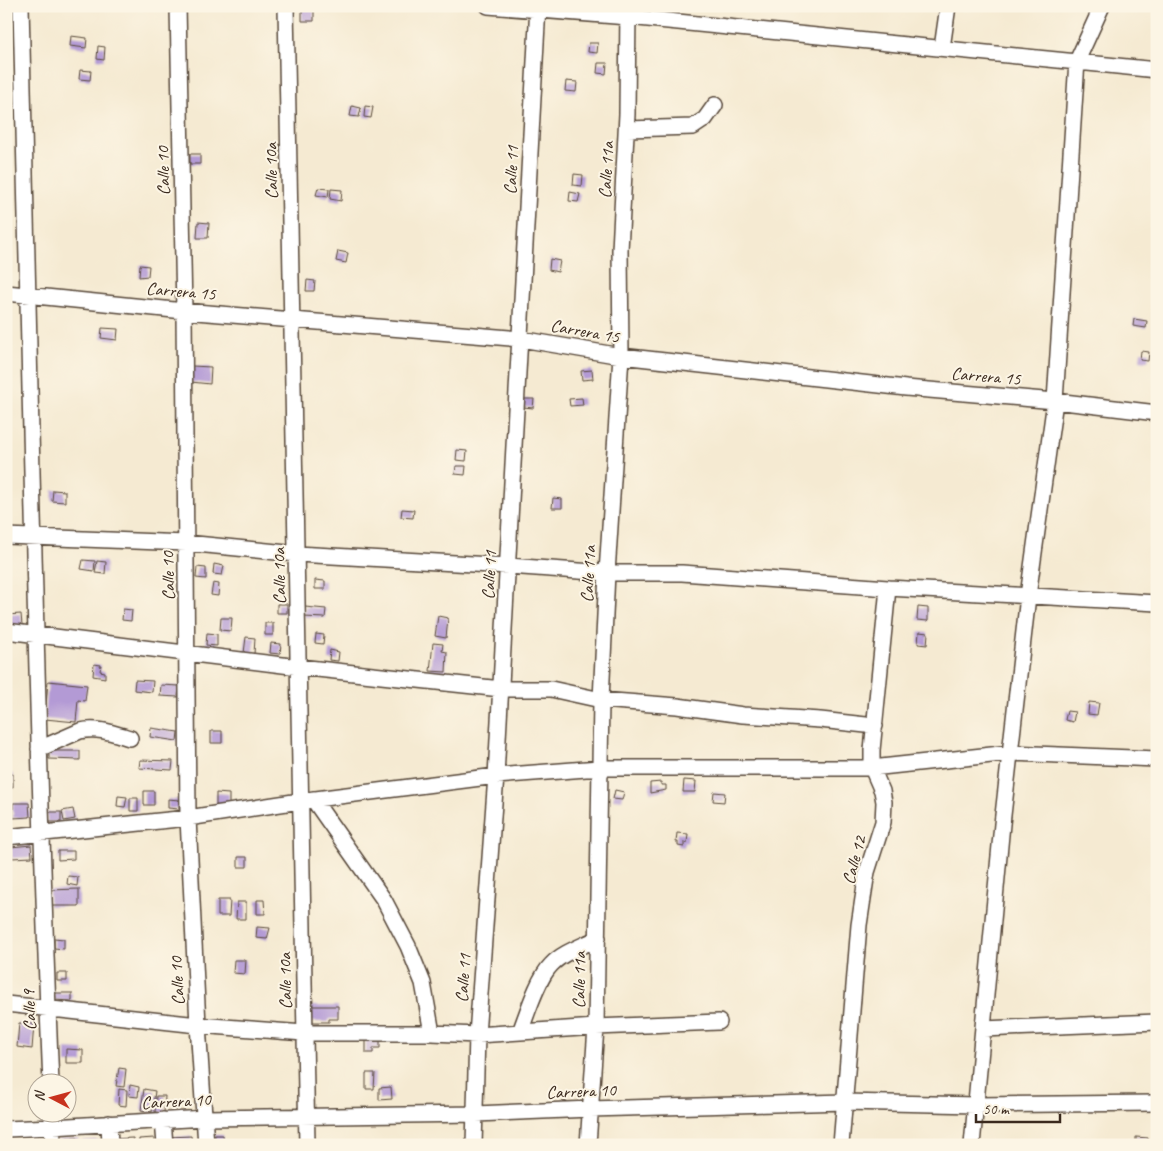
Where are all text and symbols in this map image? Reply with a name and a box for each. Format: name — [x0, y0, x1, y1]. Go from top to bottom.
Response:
street label: Calle 11a — [594, 140, 619, 199]
street label: Calle 10a — [259, 141, 282, 200]
street label: Calle 10 — [152, 144, 174, 196]
street label: Calle 11 — [499, 144, 523, 195]
street label: Carrera 15 — [145, 277, 218, 305]
street label: Carrera 15 — [549, 314, 622, 348]
street label: Carrera 15 — [950, 362, 1023, 390]
street label: Calle 11a — [576, 544, 601, 603]
street label: Calle 10a — [267, 546, 290, 605]
street label: Calle 10 — [157, 549, 179, 601]
street label: Calle 11 — [477, 549, 501, 600]
street label: Calle 12 — [837, 832, 871, 886]
street label: Calle 11a — [568, 950, 591, 1009]
street label: Calle 10a — [273, 951, 296, 1010]
street label: Calle 11 — [450, 952, 476, 1003]
street label: Calle 10 — [165, 954, 189, 1006]
street label: Calle 9 — [17, 987, 41, 1031]
north arrow — [28, 1074, 78, 1124]
street label: Carrera 10 — [546, 1079, 618, 1103]
street label: Carrera 10 — [141, 1088, 213, 1114]
text: N — [31, 1089, 49, 1102]
scale bar — [976, 1091, 1059, 1123]
text: 50 m — [983, 1100, 1010, 1119]

